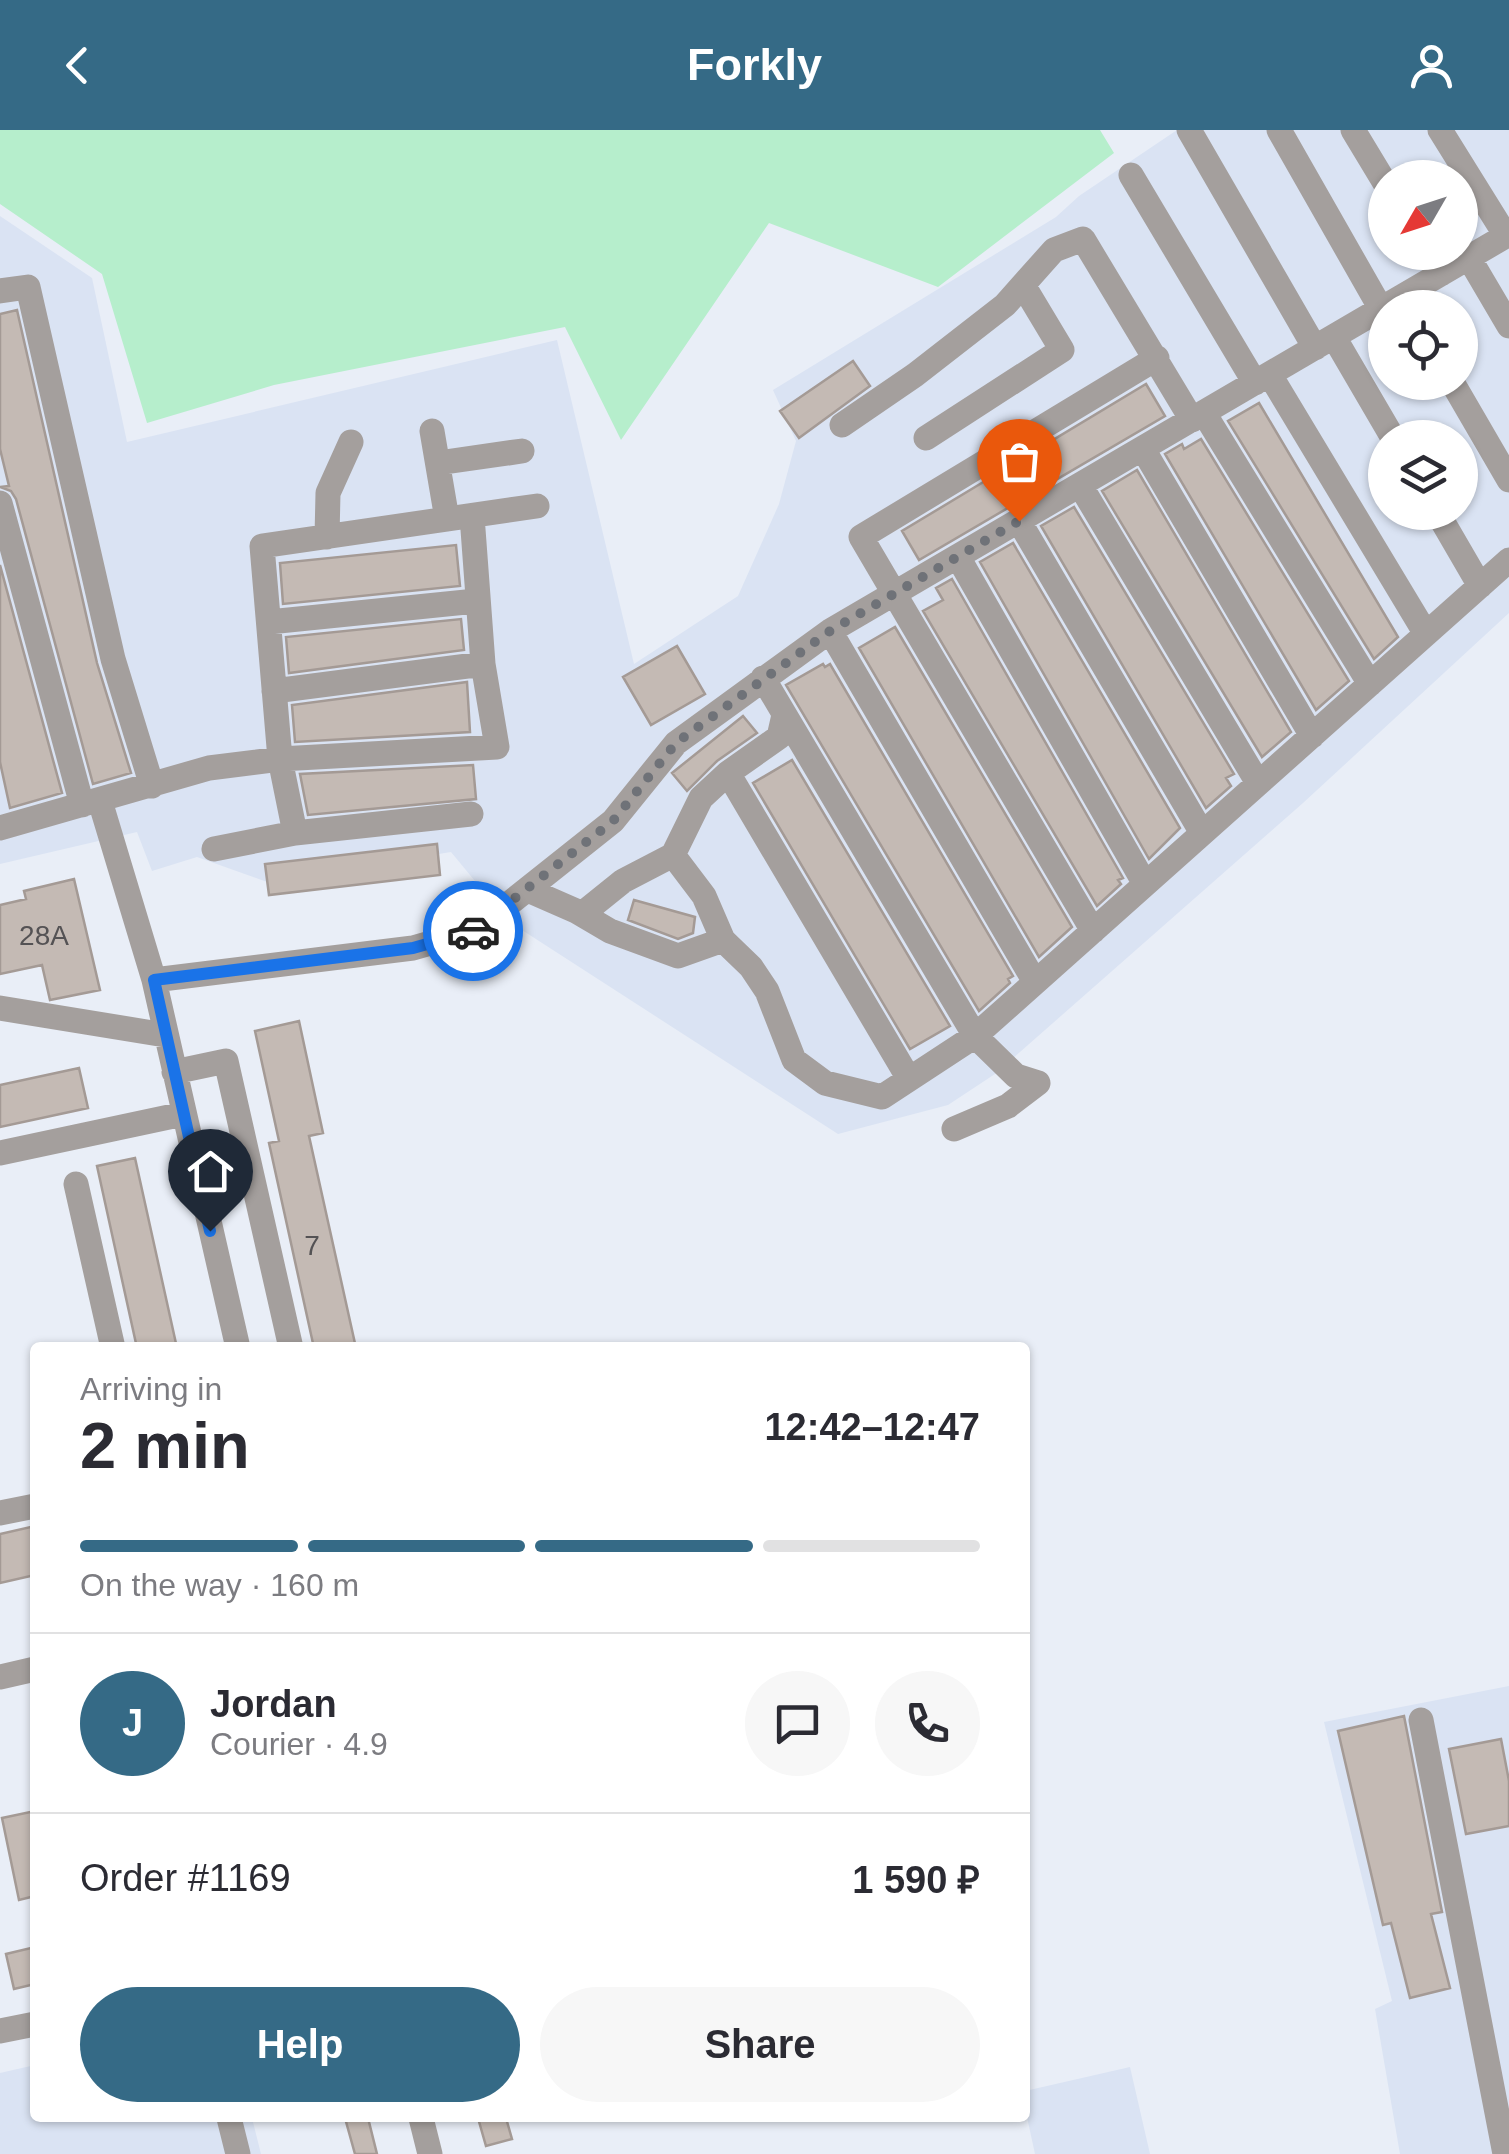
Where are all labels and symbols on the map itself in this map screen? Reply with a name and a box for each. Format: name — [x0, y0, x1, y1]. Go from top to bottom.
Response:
north arrow — [1368, 160, 1478, 270]
pin — [977, 419, 1062, 522]
courier — [423, 881, 523, 981]
house number: 28А — [19, 920, 69, 951]
pin — [168, 1129, 253, 1232]
house number: 7 — [304, 1230, 320, 1261]

